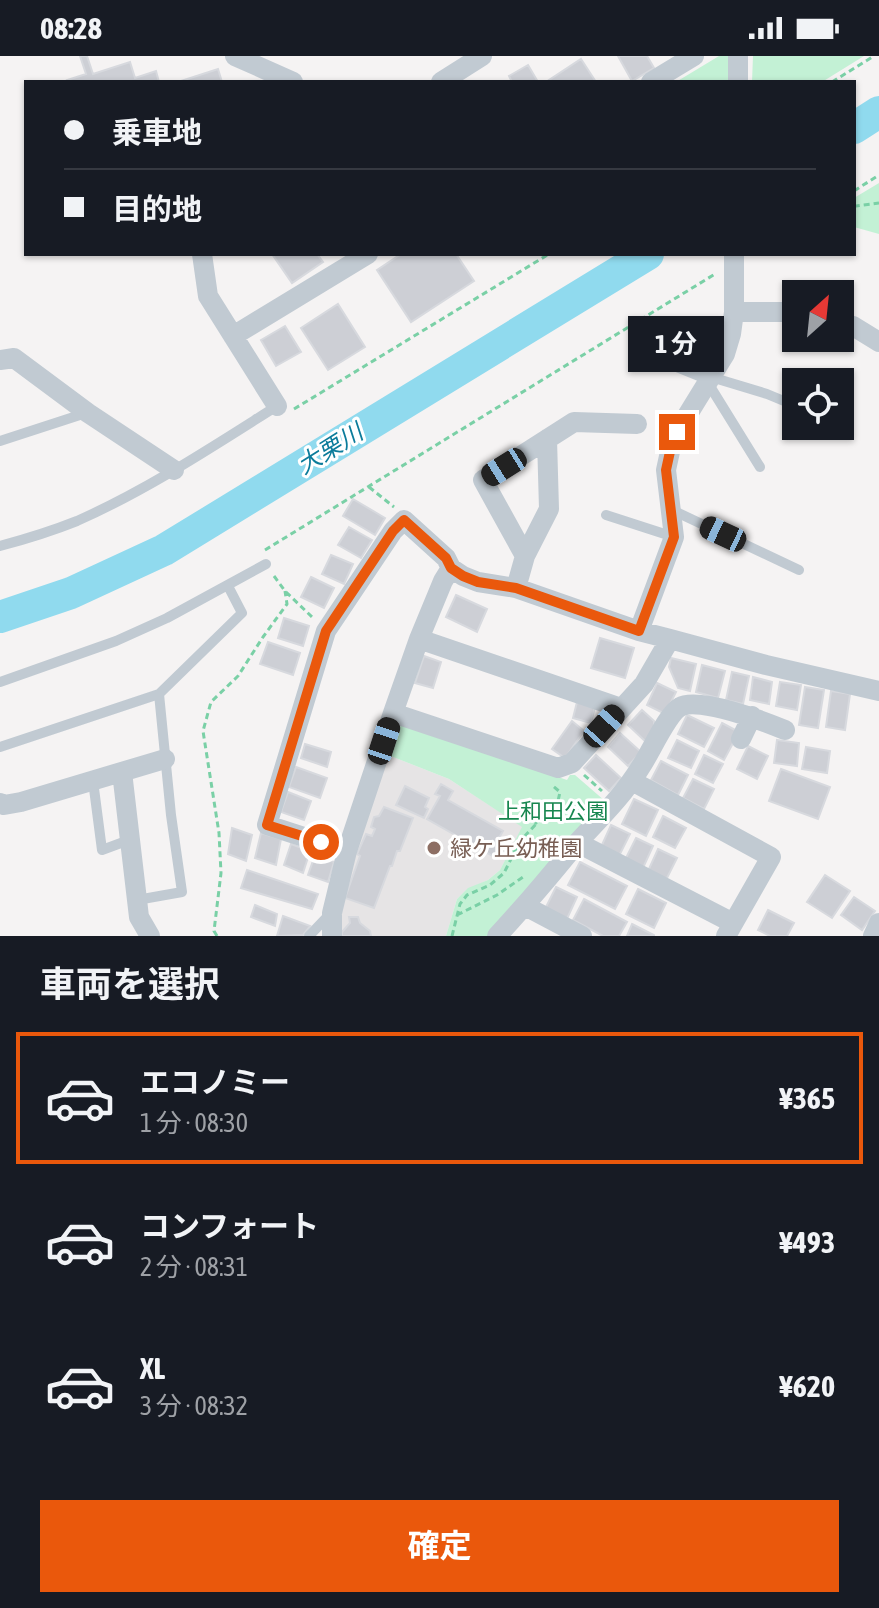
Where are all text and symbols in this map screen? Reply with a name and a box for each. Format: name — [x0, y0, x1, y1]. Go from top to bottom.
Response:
text: 08:28 — [40, 11, 102, 45]
text: 乗車地 — [112, 115, 202, 149]
text: 目的地 — [112, 192, 202, 226]
north arrow — [782, 280, 854, 352]
map controls — [782, 280, 854, 440]
callout: 1 分 — [629, 316, 725, 372]
text: 1 分 — [655, 329, 697, 359]
button: locate — [782, 368, 854, 440]
route end — [659, 414, 695, 450]
water label: 大栗川 — [292, 416, 370, 479]
car — [477, 444, 531, 490]
car — [696, 513, 750, 555]
car — [579, 700, 629, 752]
car — [365, 714, 403, 768]
park label: 上和田公園 — [498, 798, 608, 824]
route start — [303, 824, 339, 860]
place label: 緑ケ丘幼稚園 — [450, 835, 582, 861]
marker: 緑ケ丘幼稚園 — [425, 839, 443, 857]
text: 車両を選択 — [40, 963, 220, 1005]
icon: car — [44, 1062, 116, 1134]
text: エコノミー — [140, 1065, 290, 1099]
text: ¥365 — [779, 1081, 835, 1115]
text: 1 分 · 08:30 — [140, 1108, 248, 1138]
icon: car — [44, 1206, 116, 1278]
text: コンフォート — [140, 1209, 319, 1243]
text: ¥493 — [779, 1225, 835, 1259]
text: 2 分 · 08:31 — [140, 1252, 248, 1282]
icon: car — [44, 1350, 116, 1422]
text: XL — [140, 1351, 165, 1385]
text: ¥620 — [779, 1369, 835, 1403]
text: 3 分 · 08:32 — [140, 1391, 248, 1421]
button: 確定 — [40, 1500, 839, 1592]

